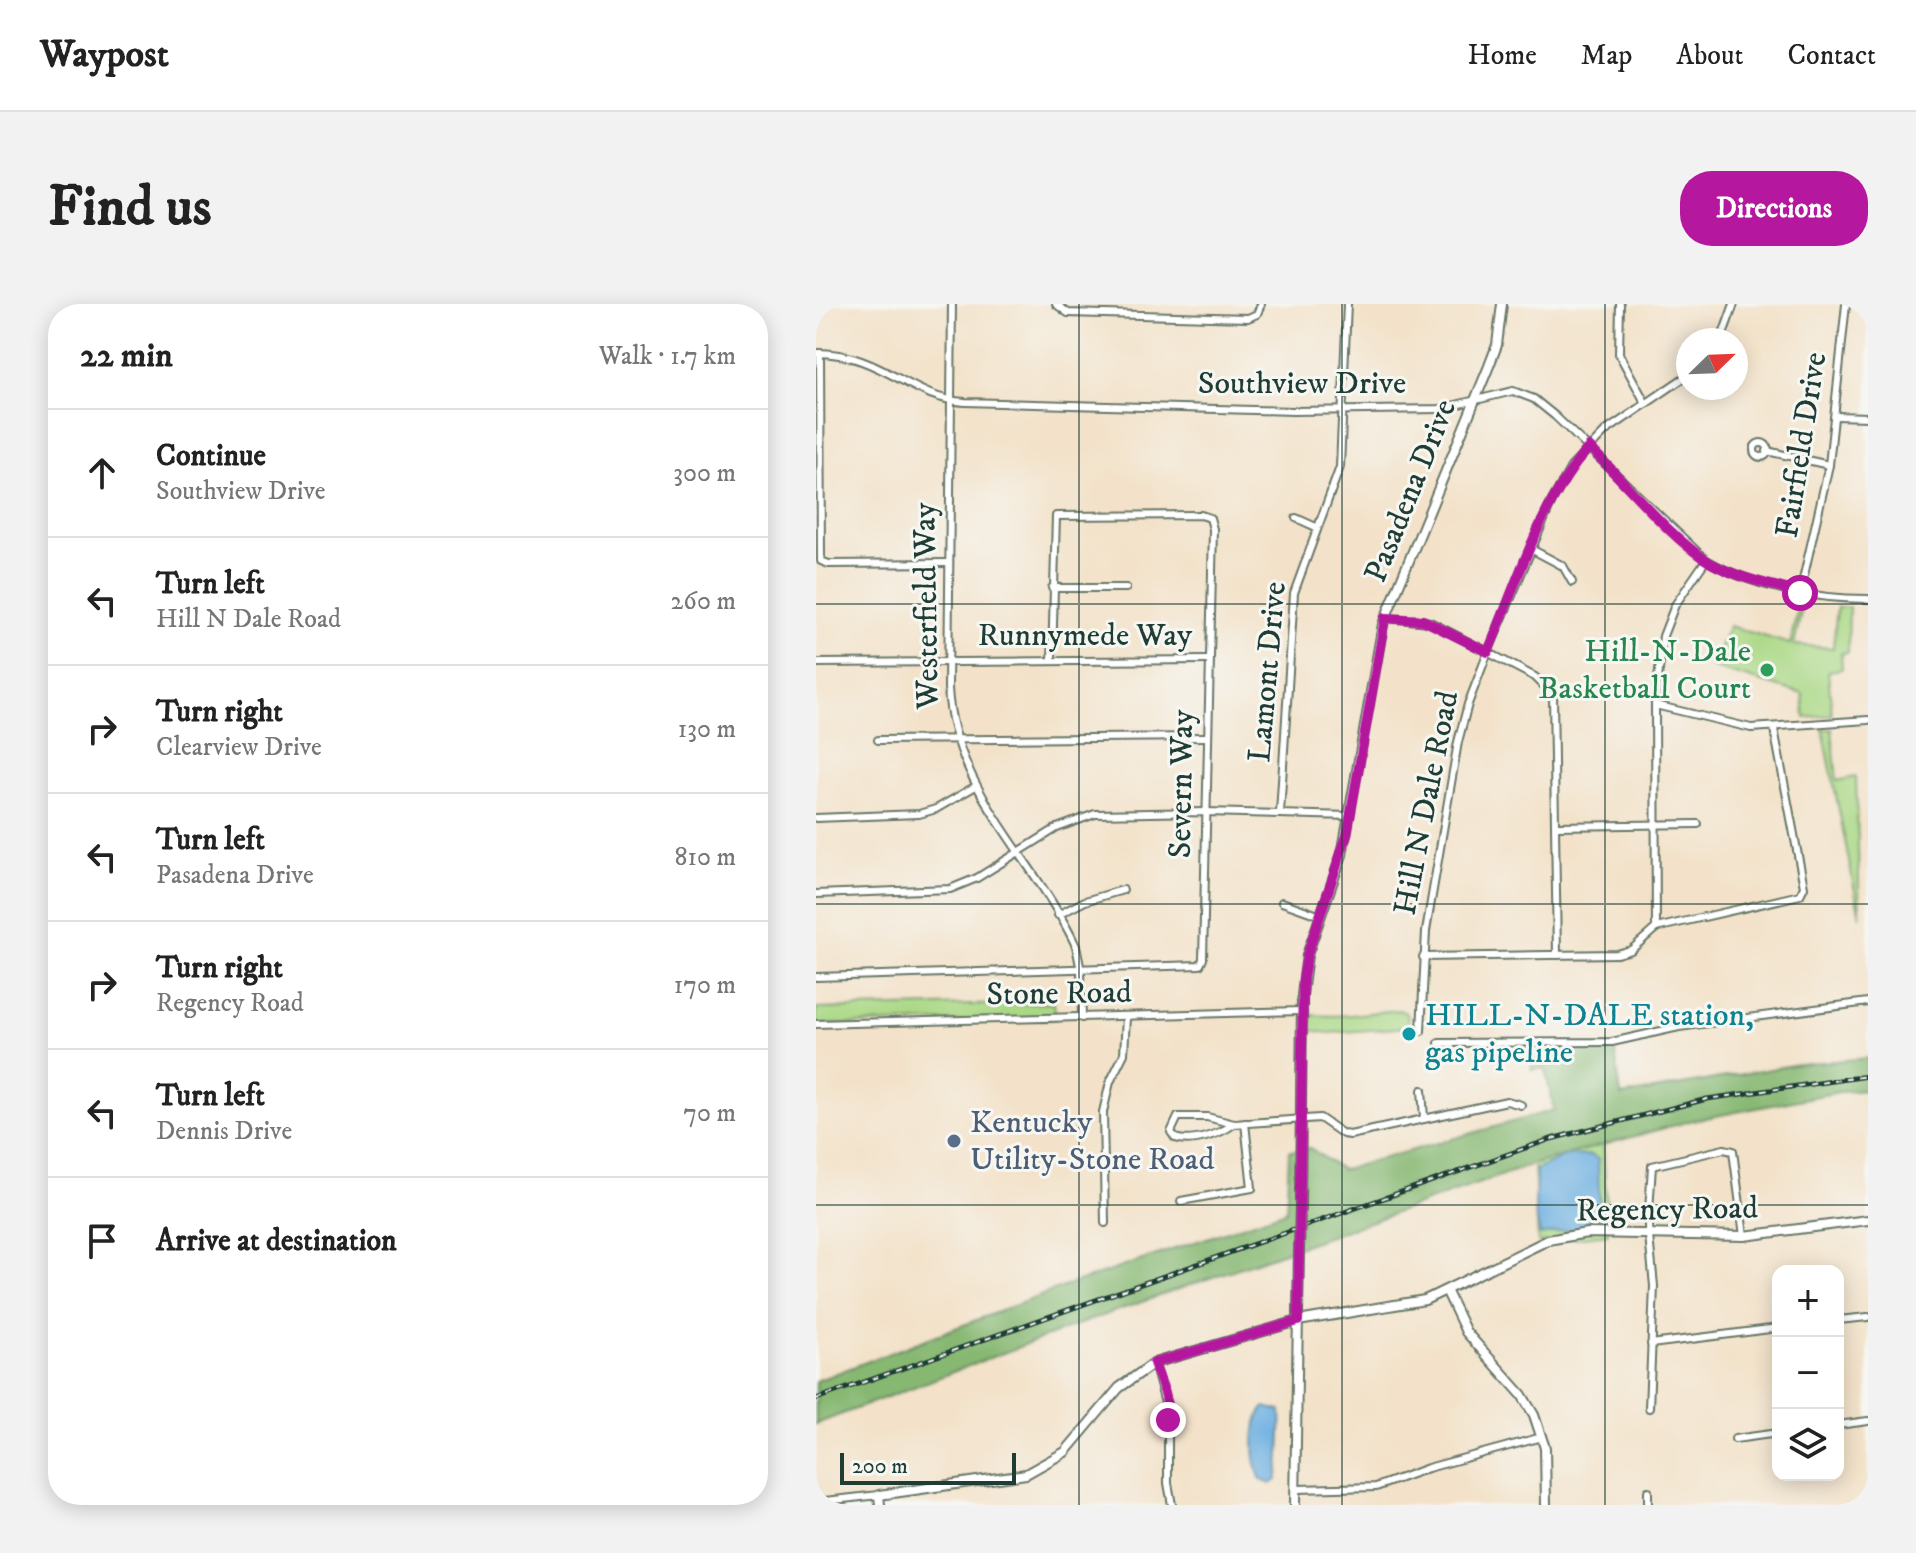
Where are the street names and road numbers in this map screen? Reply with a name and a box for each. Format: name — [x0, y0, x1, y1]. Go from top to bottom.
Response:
street label: Fairfield Drive — [1768, 349, 1836, 541]
street label: Southview Drive — [1198, 364, 1406, 404]
street label: Pasadena Drive — [1356, 394, 1466, 588]
street label: Westerfield Way — [905, 501, 949, 711]
street label: Lamont Drive — [1240, 580, 1296, 764]
street label: Runnymede Way — [978, 616, 1193, 656]
street label: Hill N Dale Road — [1386, 687, 1468, 919]
street label: Severn Way — [1161, 708, 1203, 859]
street label: Stone Road — [986, 973, 1132, 1015]
street label: Regency Road — [1576, 1188, 1758, 1232]

